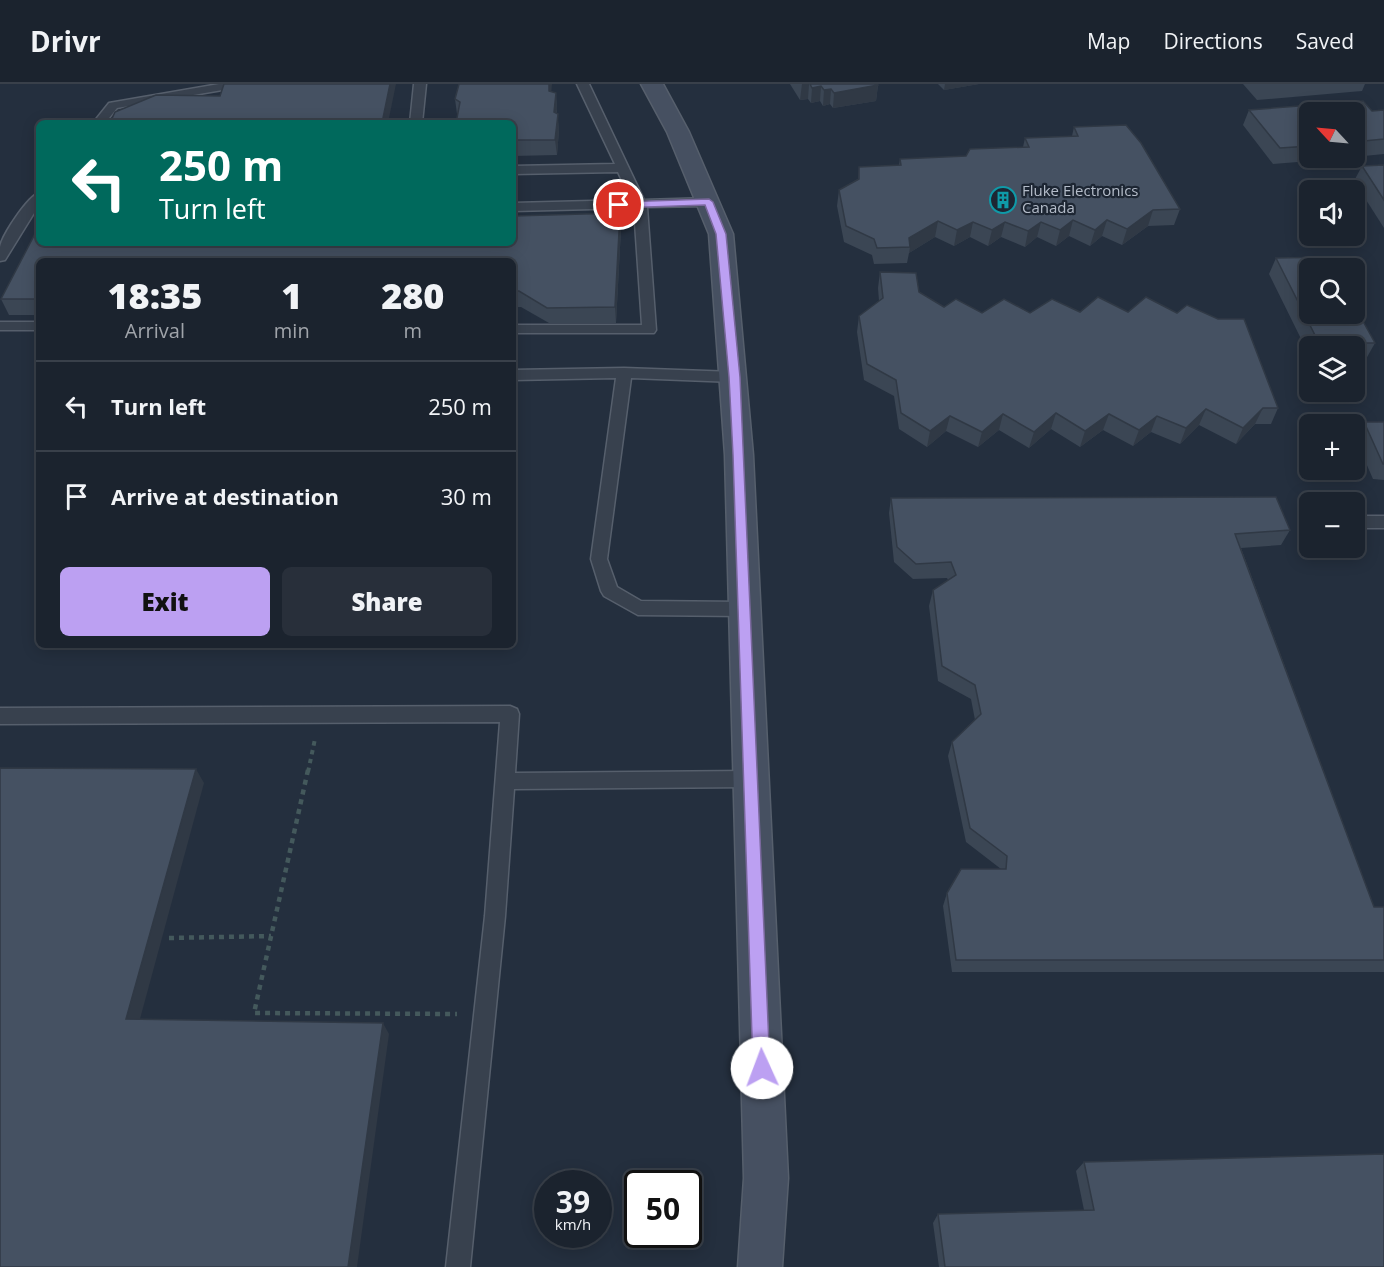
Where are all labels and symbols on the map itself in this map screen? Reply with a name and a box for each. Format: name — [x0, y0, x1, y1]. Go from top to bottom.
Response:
north arrow — [1299, 102, 1365, 168]
pin — [593, 179, 644, 230]
place label: Fluke Electronics Canada — [1022, 180, 1138, 217]
building icon: Fluke Electronics Canada — [988, 185, 1018, 215]
position arrow — [730, 1036, 794, 1100]
speed limit sign: 50 — [624, 1170, 702, 1248]

